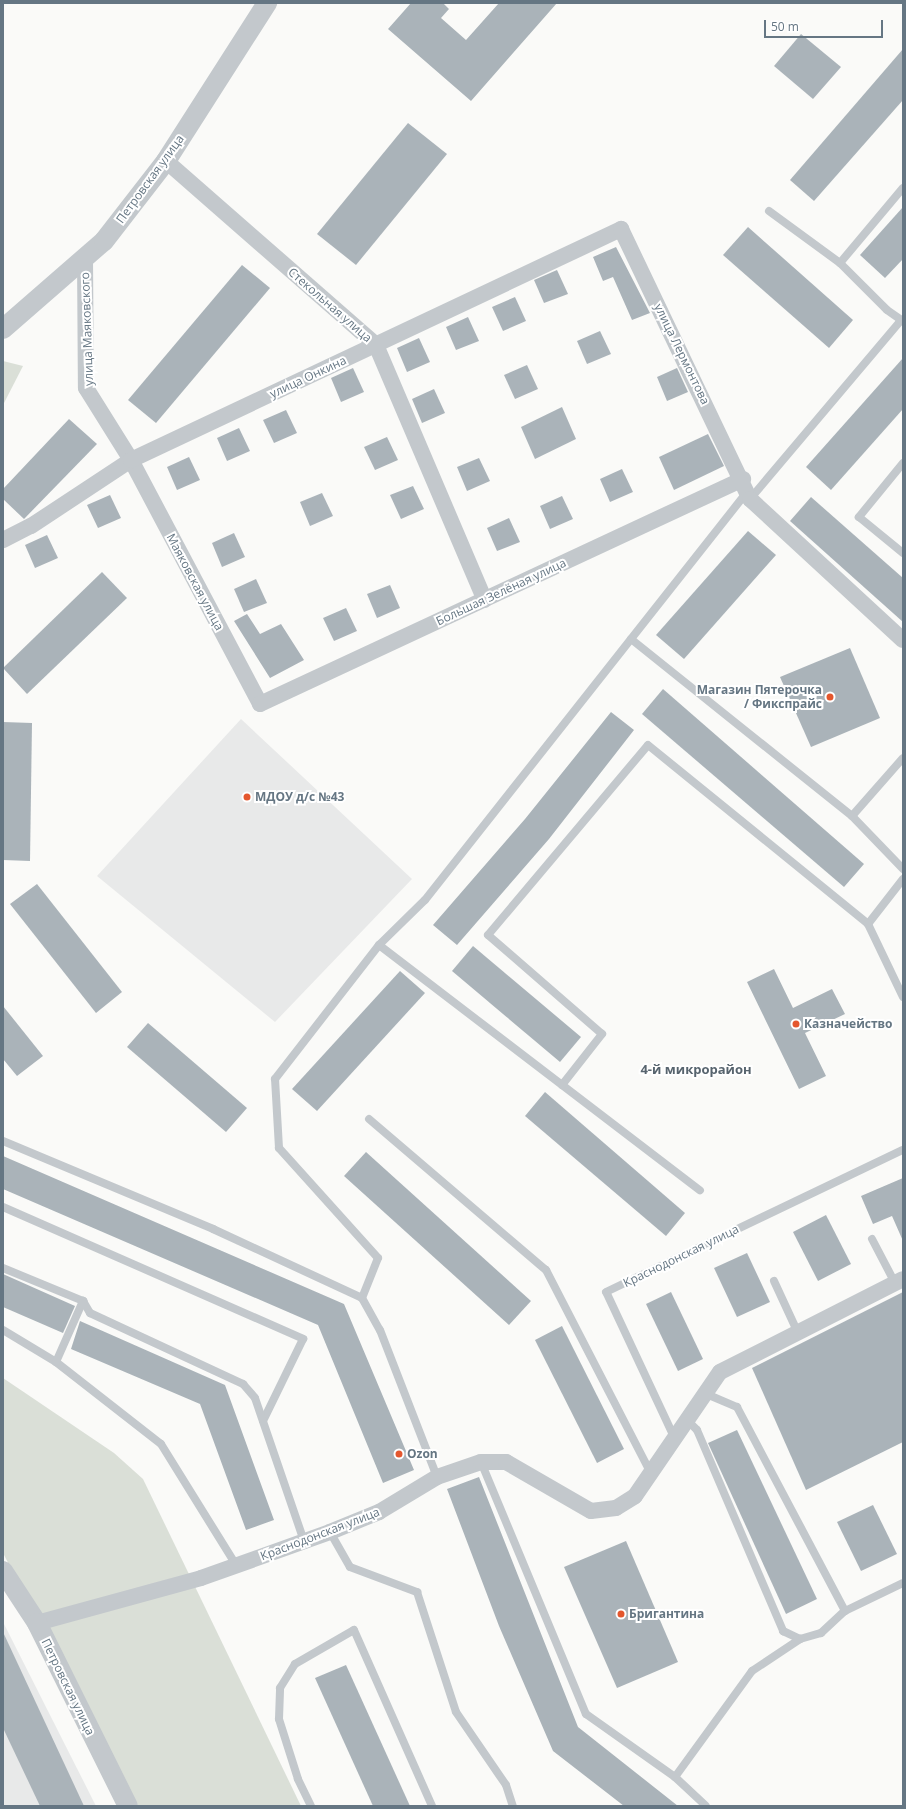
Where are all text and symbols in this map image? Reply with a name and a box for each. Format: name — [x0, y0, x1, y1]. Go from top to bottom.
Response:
scale bar — [766, 12, 885, 38]
text: 50 m — [771, 18, 799, 35]
street label: Петровская улица — [113, 132, 187, 226]
street label: Стекольная улица — [285, 265, 375, 345]
street label: улица Маяковского — [78, 272, 96, 386]
street label: улица Лермонтова — [651, 301, 713, 407]
street label: улица Онкина — [267, 353, 349, 401]
street label: Маяковская улица — [163, 531, 227, 633]
street label: Большая Зелёная улица — [434, 556, 568, 628]
place label: Магазин Пятерочка / Фикспрайс — [697, 683, 822, 711]
marker: Магазин Пятерочка / Фикспрайс — [825, 692, 835, 702]
place label: МДОУ д/с №43 — [255, 790, 344, 804]
marker: МДОУ д/с №43 — [242, 792, 252, 802]
place label: Казначейство — [804, 1017, 893, 1031]
marker: Казначейство — [791, 1019, 801, 1029]
district label: 4-й микрорайон — [640, 1061, 752, 1077]
street label: Краснодонская улица — [621, 1222, 741, 1290]
place label: Ozon — [407, 1447, 438, 1461]
marker: Ozon — [394, 1449, 404, 1459]
street label: Краснодонская улица — [258, 1505, 382, 1563]
place label: Бригантина — [629, 1607, 704, 1621]
marker: Бригантина — [616, 1609, 626, 1619]
street label: Петровская улица — [38, 1636, 98, 1738]

